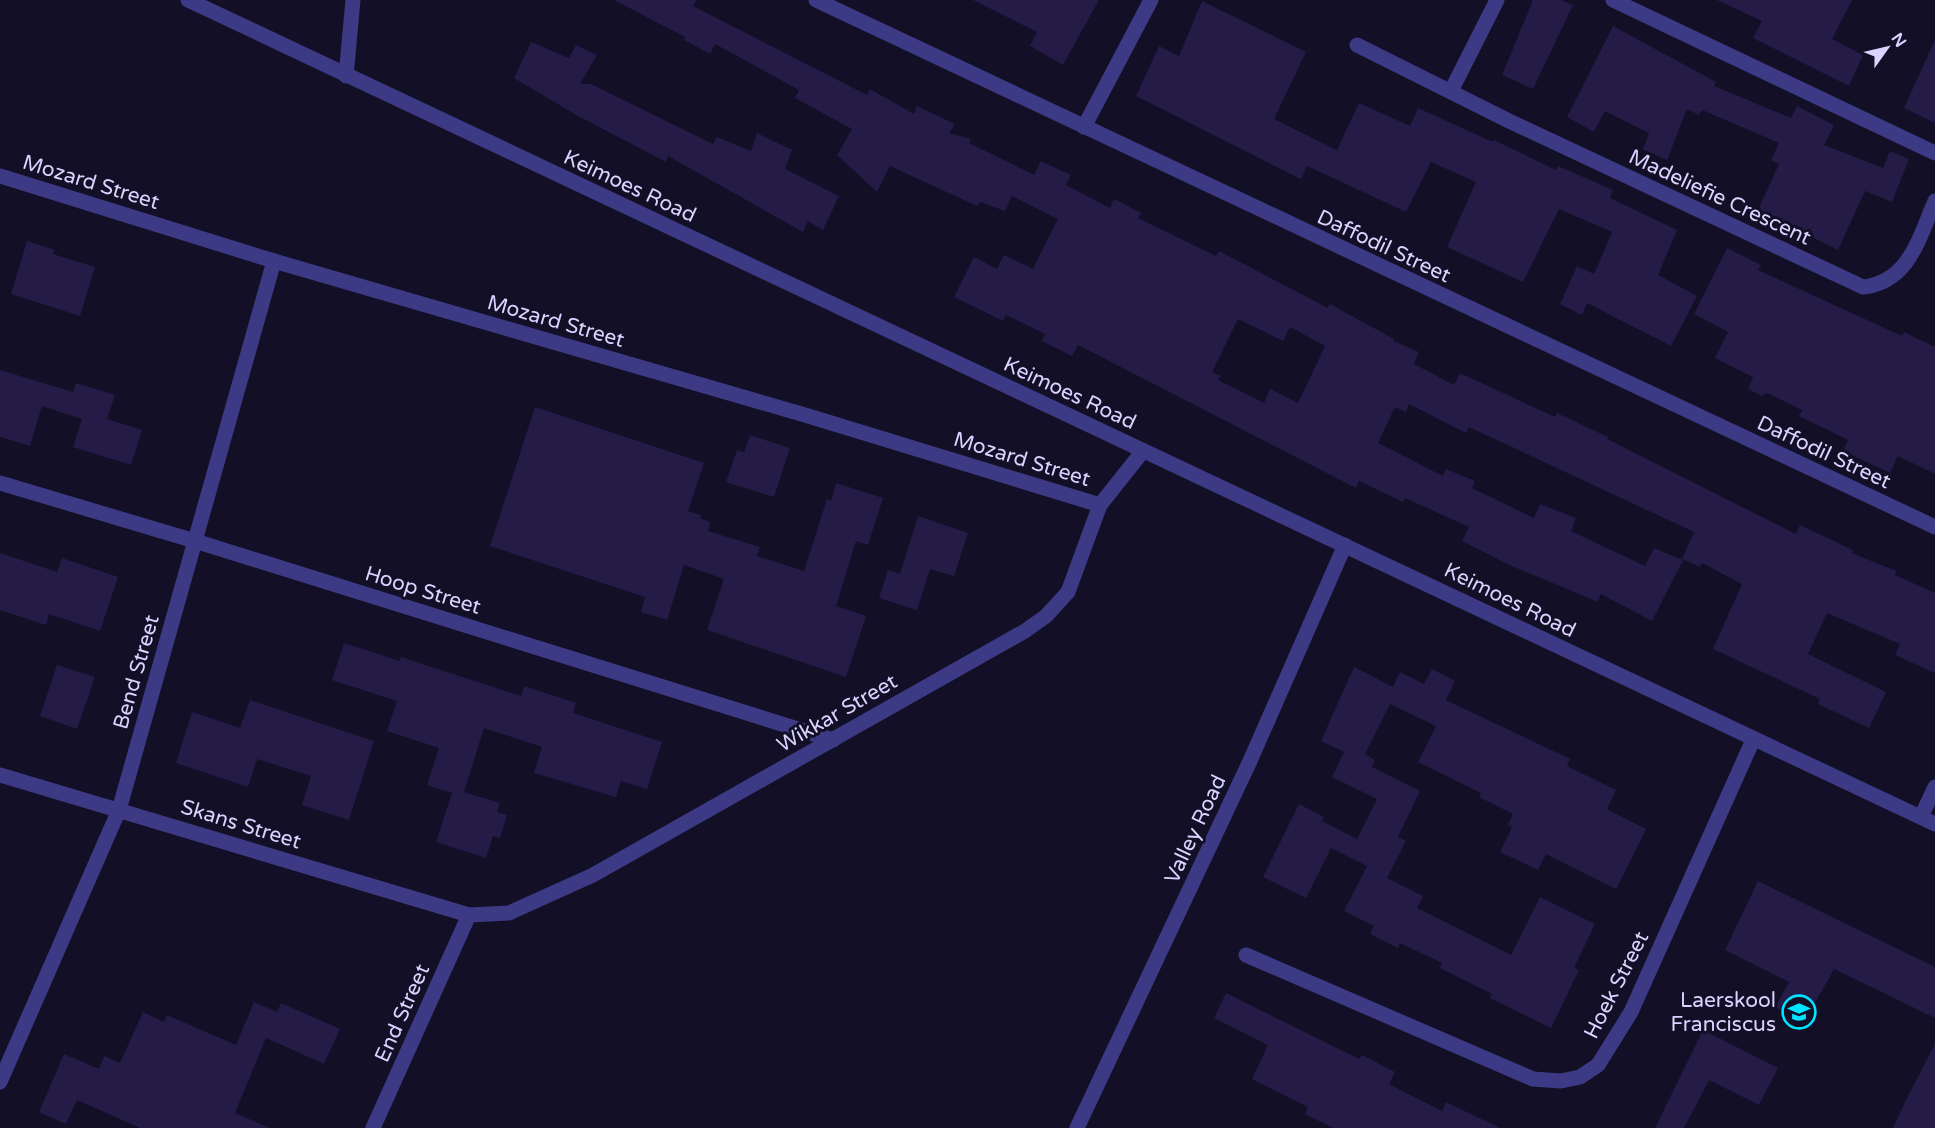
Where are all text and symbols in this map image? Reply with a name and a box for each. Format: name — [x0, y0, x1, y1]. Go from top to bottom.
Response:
north arrow — [1857, 18, 1917, 78]
text: N — [1887, 29, 1910, 51]
street label: Madeliefie Crescent — [1625, 144, 1815, 251]
street label: Keimoes Road — [560, 145, 700, 228]
street label: Mozard Street — [20, 150, 162, 215]
street label: Daffodil Street — [1313, 205, 1455, 288]
street label: Mozard Street — [484, 290, 627, 353]
street label: Keimoes Road — [1000, 352, 1140, 435]
street label: Daffodil Street — [1753, 411, 1895, 494]
street label: Mozard Street — [951, 427, 1093, 492]
street label: Keimoes Road — [1440, 558, 1580, 643]
street label: Hoop Street — [362, 561, 484, 620]
street label: Bend Street — [108, 612, 165, 732]
street label: Wikkar Street — [773, 669, 902, 758]
street label: Valley Road — [1159, 771, 1232, 888]
street label: Skans Street — [178, 794, 304, 855]
street label: Hoek Street — [1579, 927, 1654, 1043]
street label: End Street — [370, 960, 435, 1066]
place label: Laerskool Franciscus — [1671, 988, 1776, 1037]
school or university icon: Laerskool Franciscus — [1781, 994, 1817, 1030]

